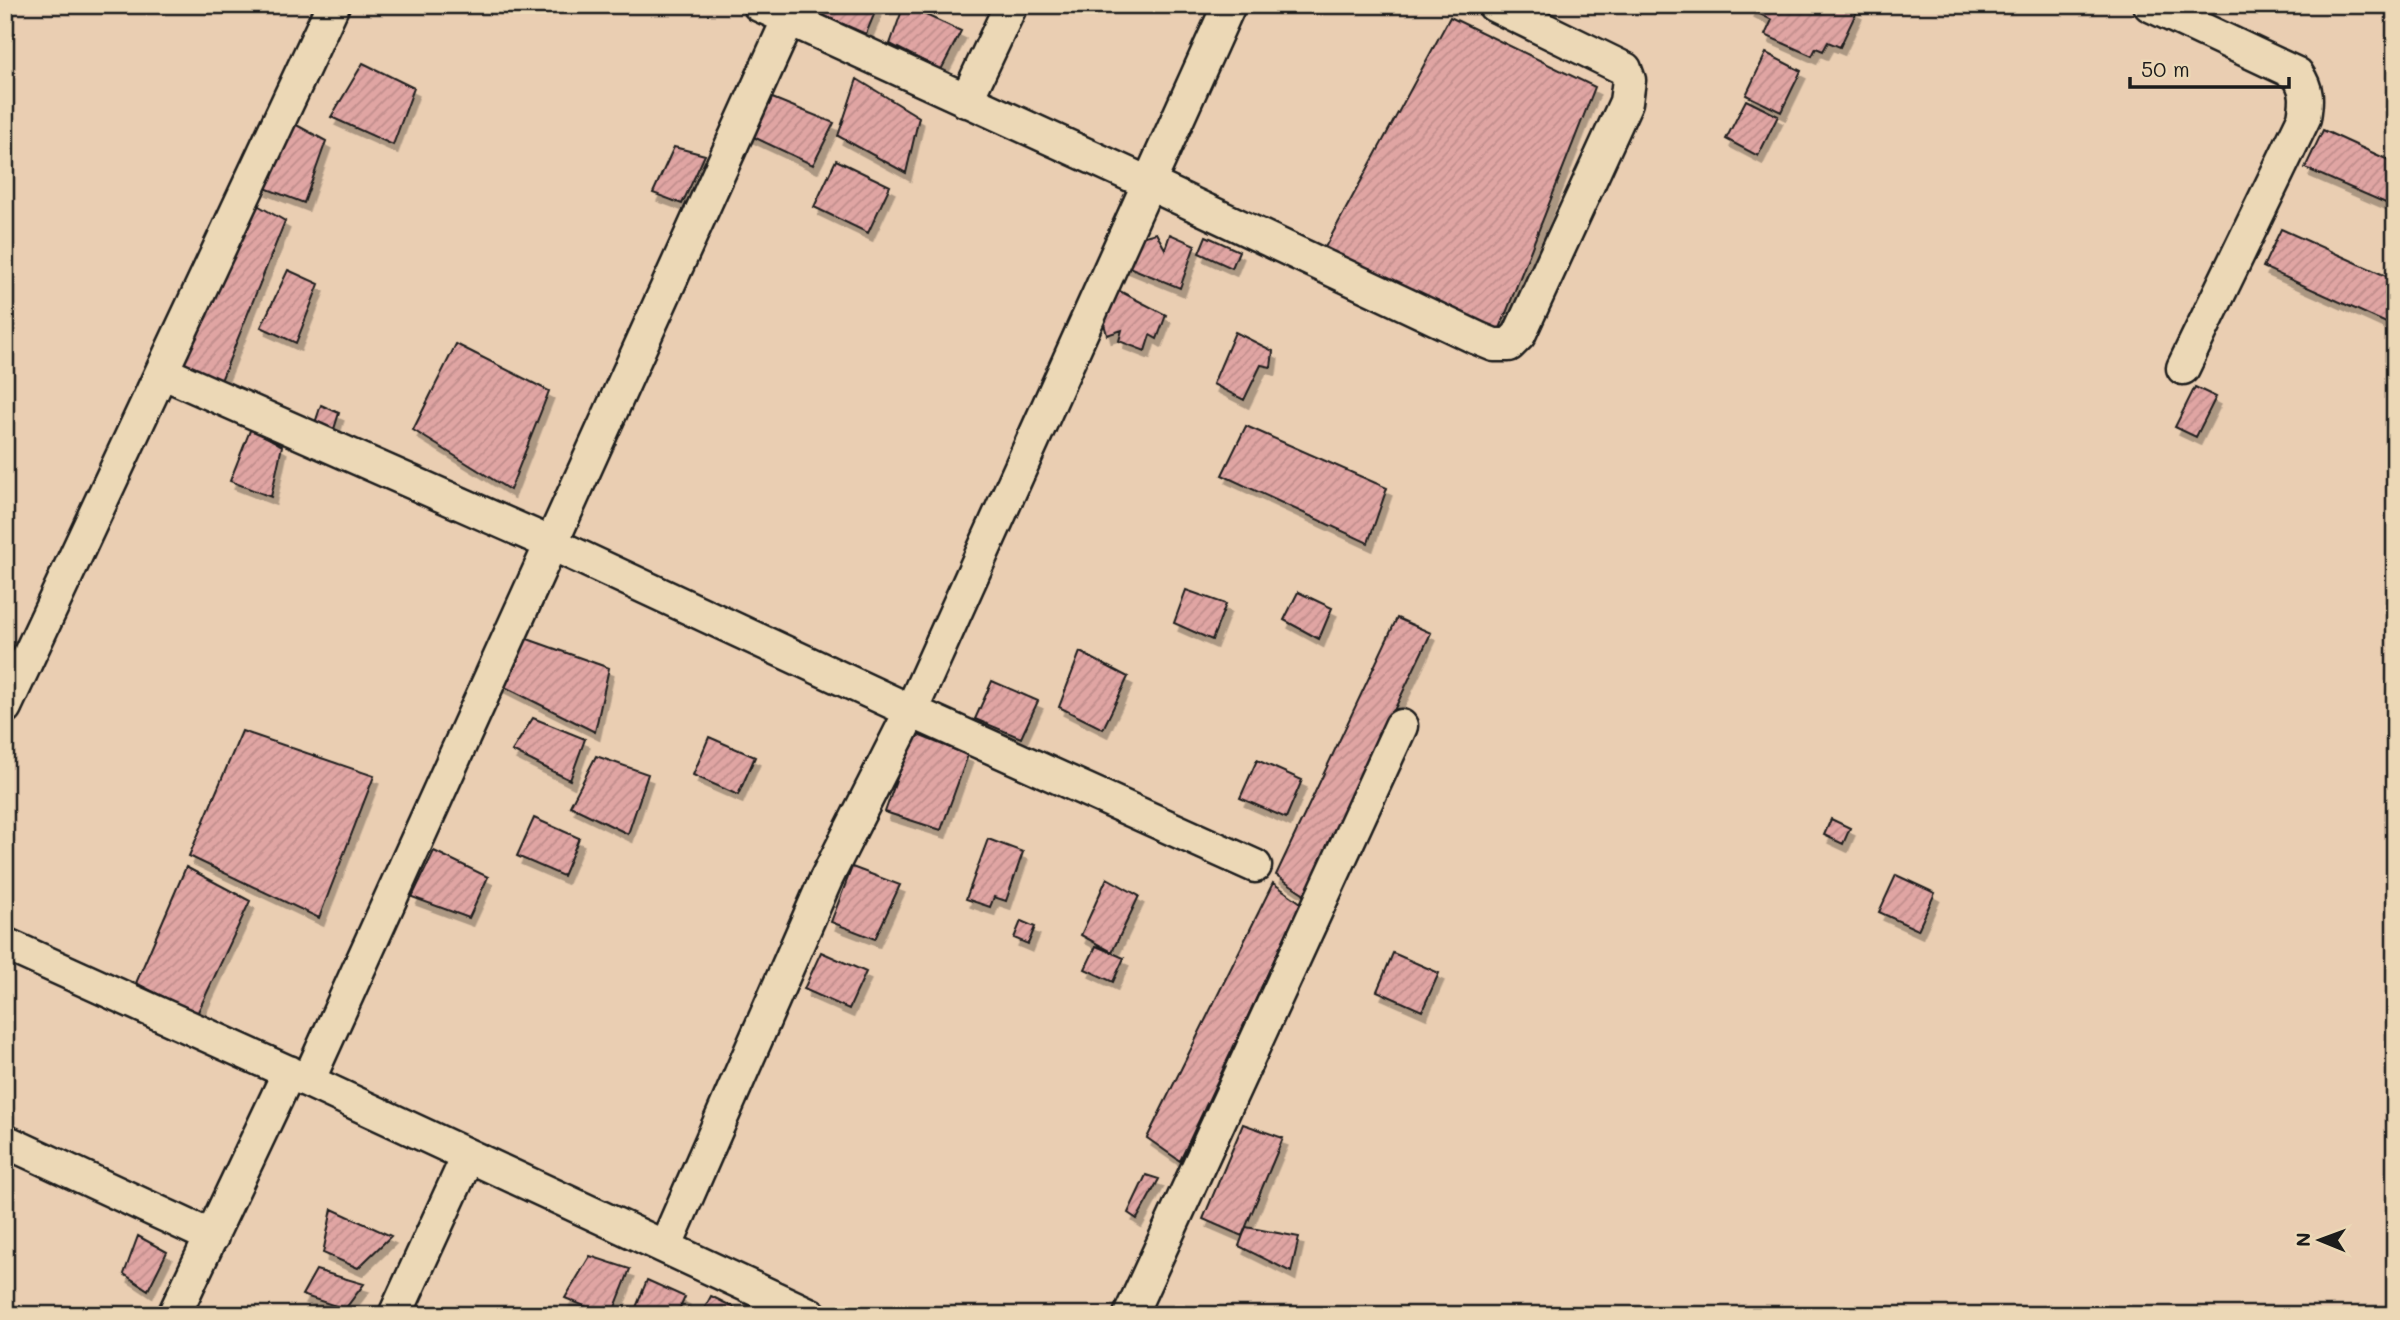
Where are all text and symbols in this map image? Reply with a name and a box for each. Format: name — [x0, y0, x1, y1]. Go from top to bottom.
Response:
scale bar — [2130, 46, 2290, 90]
text: 50 m — [2141, 55, 2190, 82]
north arrow — [2284, 1204, 2354, 1274]
text: N — [2290, 1232, 2315, 1247]

